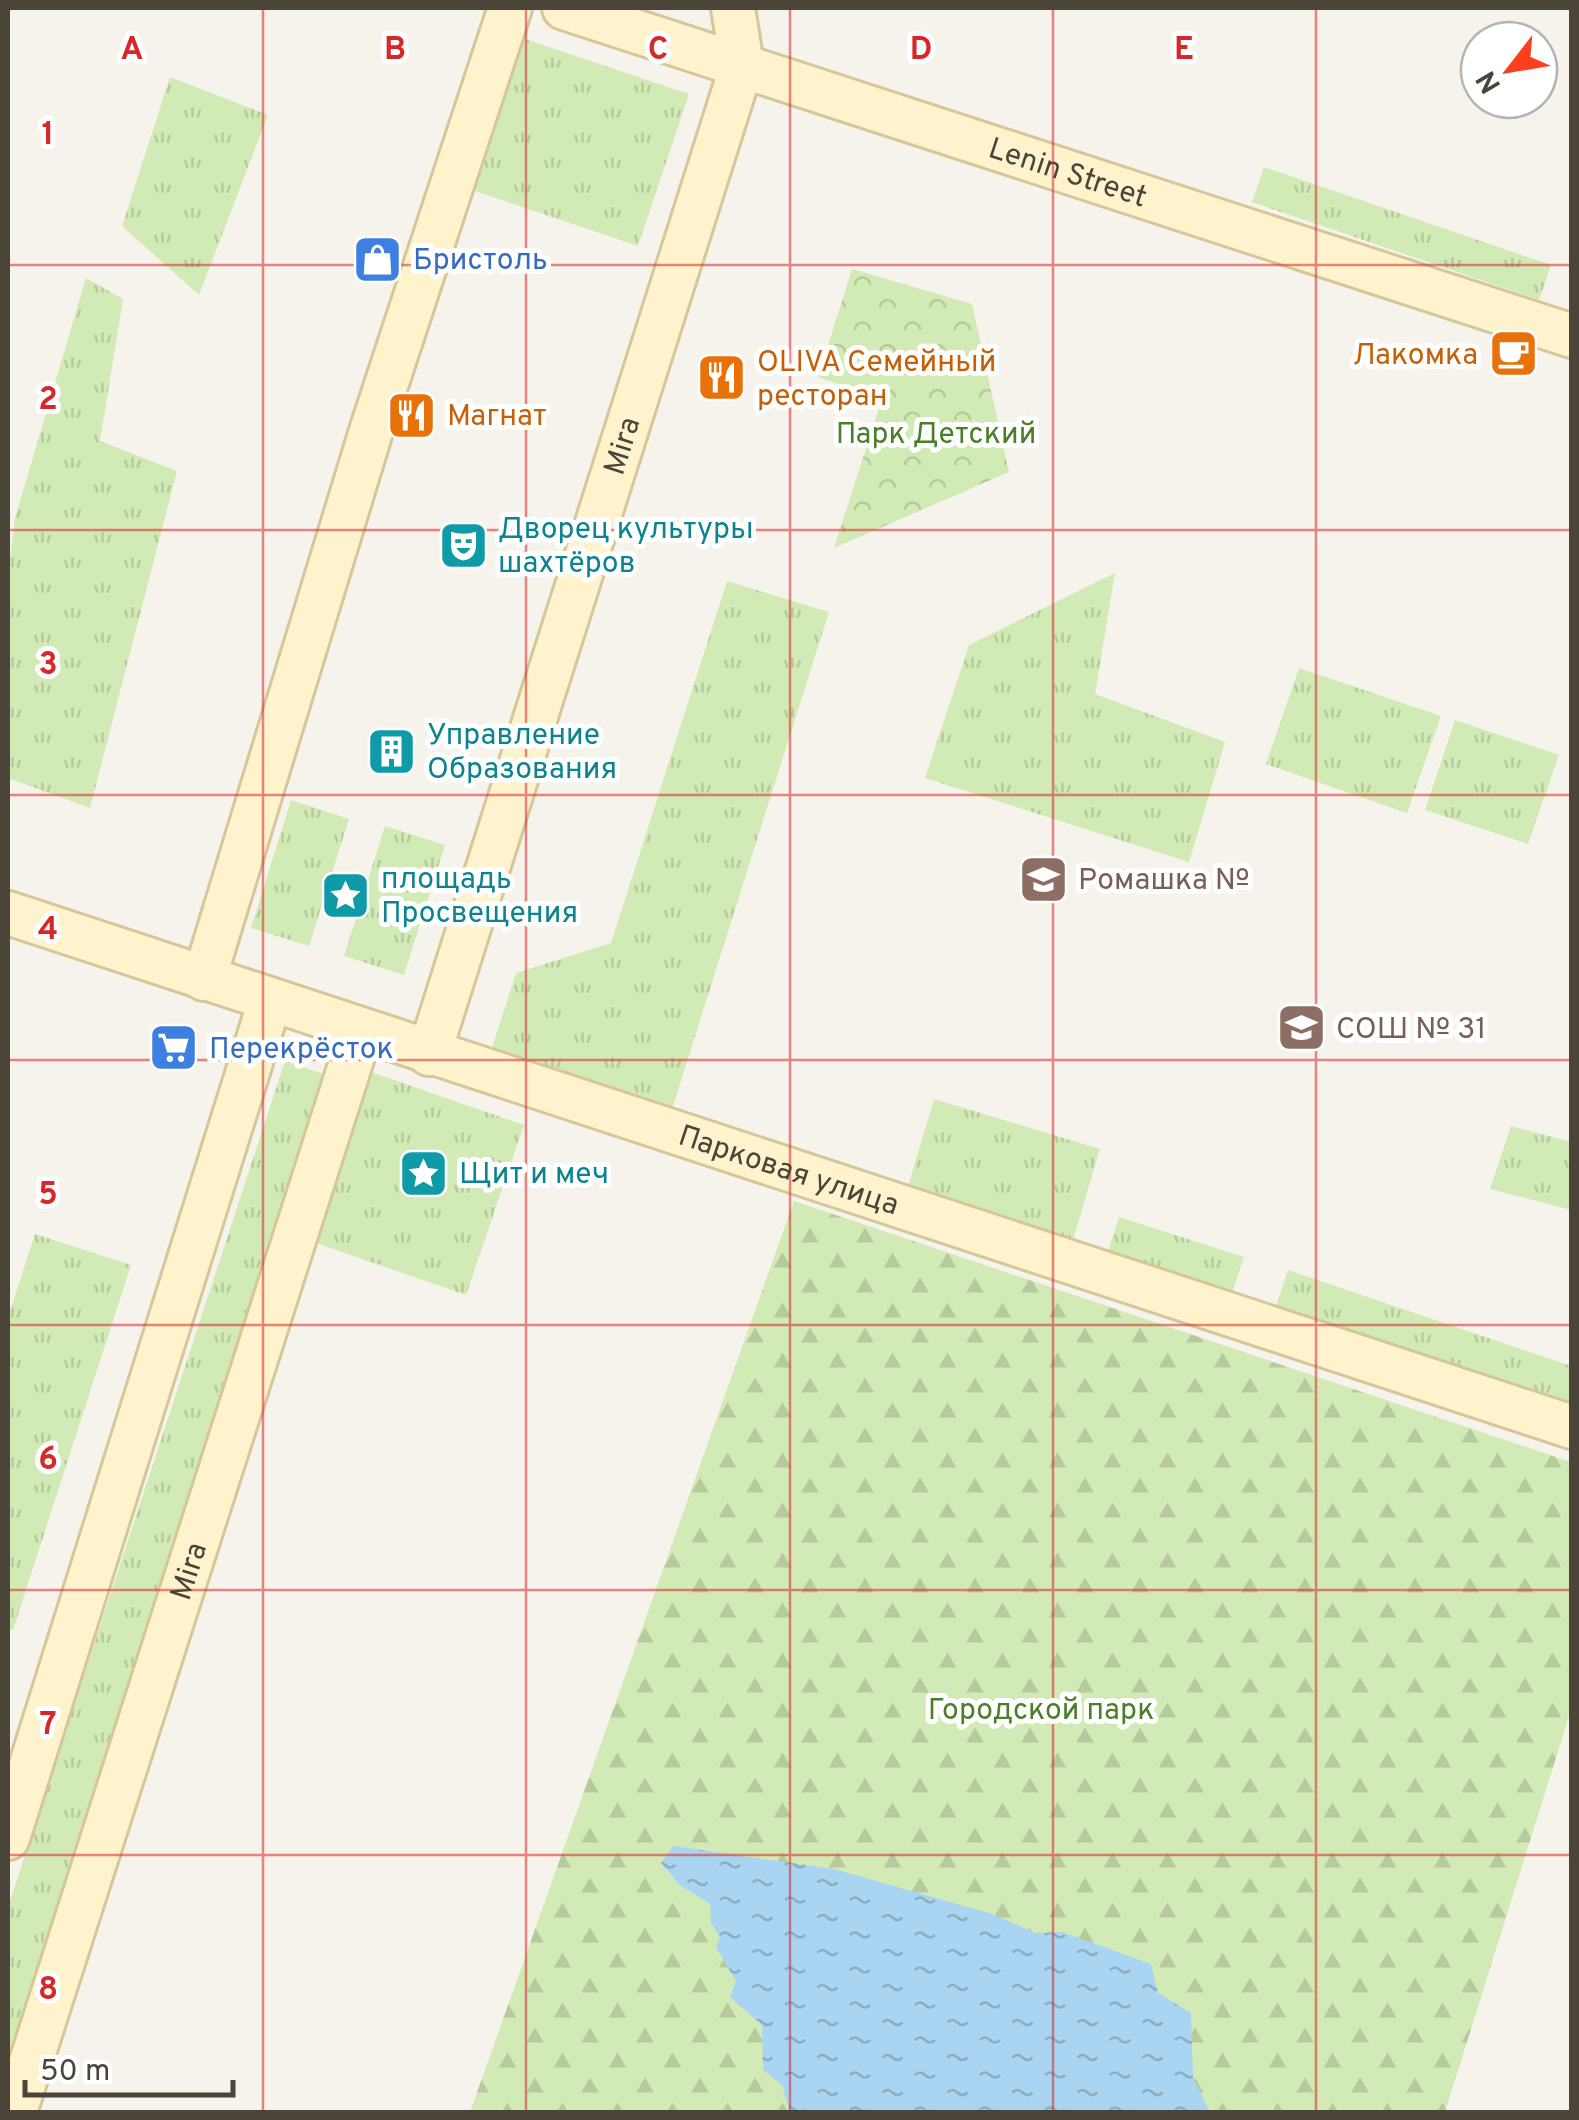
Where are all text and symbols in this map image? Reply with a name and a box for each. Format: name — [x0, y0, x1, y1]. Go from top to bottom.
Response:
north arrow — [1459, 20, 1559, 120]
text: A — [121, 31, 143, 71]
text: B — [384, 31, 406, 71]
text: C — [648, 31, 668, 71]
text: D — [910, 31, 932, 71]
text: E — [1174, 31, 1194, 71]
text: N — [1470, 63, 1511, 99]
text: 1 — [42, 116, 54, 156]
street label: Lenin Street — [983, 131, 1151, 217]
shop icon: Бристоль — [352, 233, 404, 285]
place label: Бристоль — [413, 243, 548, 280]
cafe icon: Лакомка — [1487, 328, 1539, 380]
place label: Лакомка — [1353, 338, 1478, 375]
place label: OLIVA Семейный ресторан — [757, 345, 996, 416]
restaurant icon: OLIVA Семейный ресторан — [696, 352, 748, 404]
text: 2 — [38, 381, 58, 421]
restaurant icon: Магнат — [386, 389, 438, 441]
place label: Магнат — [447, 399, 547, 436]
street label: Mira — [597, 413, 650, 480]
park label: Парк Детский — [836, 417, 1036, 454]
place label: Дворец культуры шахтёров — [498, 512, 753, 583]
theatre icon: Дворец культуры шахтёров — [437, 519, 489, 571]
text: 3 — [38, 646, 58, 686]
place label: Управление Образования — [427, 718, 617, 789]
building icon: Управление Образования — [366, 725, 418, 777]
school or university icon: Ромашка № — [1017, 853, 1069, 905]
place label: площадь Просвещения — [381, 862, 578, 933]
place label: Ромашка № — [1078, 863, 1250, 900]
place icon: площадь Просвещения — [320, 869, 372, 921]
text: 4 — [38, 911, 58, 951]
school or university icon: СОШ № 31 — [1275, 1002, 1327, 1054]
place label: СОШ № 31 — [1336, 1012, 1486, 1049]
supermarket icon: Перекрёсток — [148, 1022, 200, 1074]
place label: Перекрёсток — [209, 1032, 394, 1069]
street label: Парковая улица — [673, 1119, 903, 1225]
place icon: Щит и меч — [398, 1147, 450, 1199]
place label: Щит и меч — [459, 1157, 609, 1194]
text: 5 — [38, 1176, 58, 1216]
text: 6 — [38, 1441, 58, 1481]
street label: Mira — [164, 1538, 217, 1605]
park label: Городской парк — [928, 1693, 1154, 1730]
text: 7 — [39, 1706, 57, 1746]
text: 8 — [38, 1971, 58, 2011]
scale bar — [25, 2035, 232, 2097]
text: 50 m — [40, 2054, 110, 2091]

